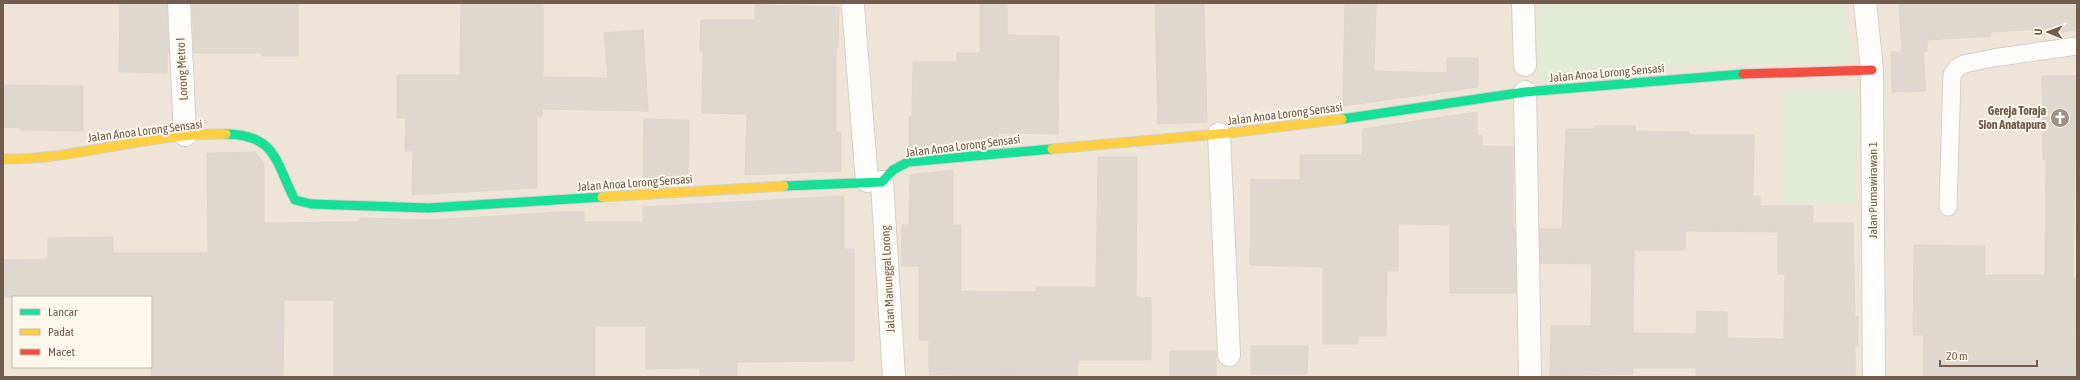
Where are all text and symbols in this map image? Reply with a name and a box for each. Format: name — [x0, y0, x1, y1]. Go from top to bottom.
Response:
north arrow — [2028, 12, 2068, 52]
text: U — [2032, 28, 2044, 35]
street label: Lorong Metro I — [173, 37, 191, 101]
street label: Jalan Anoa Lorong Sensasi — [1549, 61, 1665, 85]
street label: Jalan Anoa Lorong Sensasi — [1227, 100, 1343, 128]
place label: Gereja Toraja Sion Anatapura — [1978, 104, 2046, 132]
church icon: Gereja Toraja Sion Anatapura — [2049, 107, 2071, 129]
street label: Jalan Anoa Lorong Sensasi — [87, 117, 203, 145]
street label: Jalan Anoa Lorong Sensasi — [905, 132, 1021, 160]
street label: Jalan Purnawirawan 1 — [1866, 141, 1880, 238]
street label: Jalan Anoa Lorong Sensasi — [577, 172, 693, 194]
street label: Jalan Manunggal Lorong — [878, 224, 898, 333]
legend — [12, 296, 152, 368]
text: Lancar — [48, 305, 78, 319]
text: Padat — [48, 325, 74, 339]
scale bar — [1940, 342, 2037, 368]
text: Macet — [48, 345, 76, 359]
text: 20 m — [1946, 349, 1968, 363]

